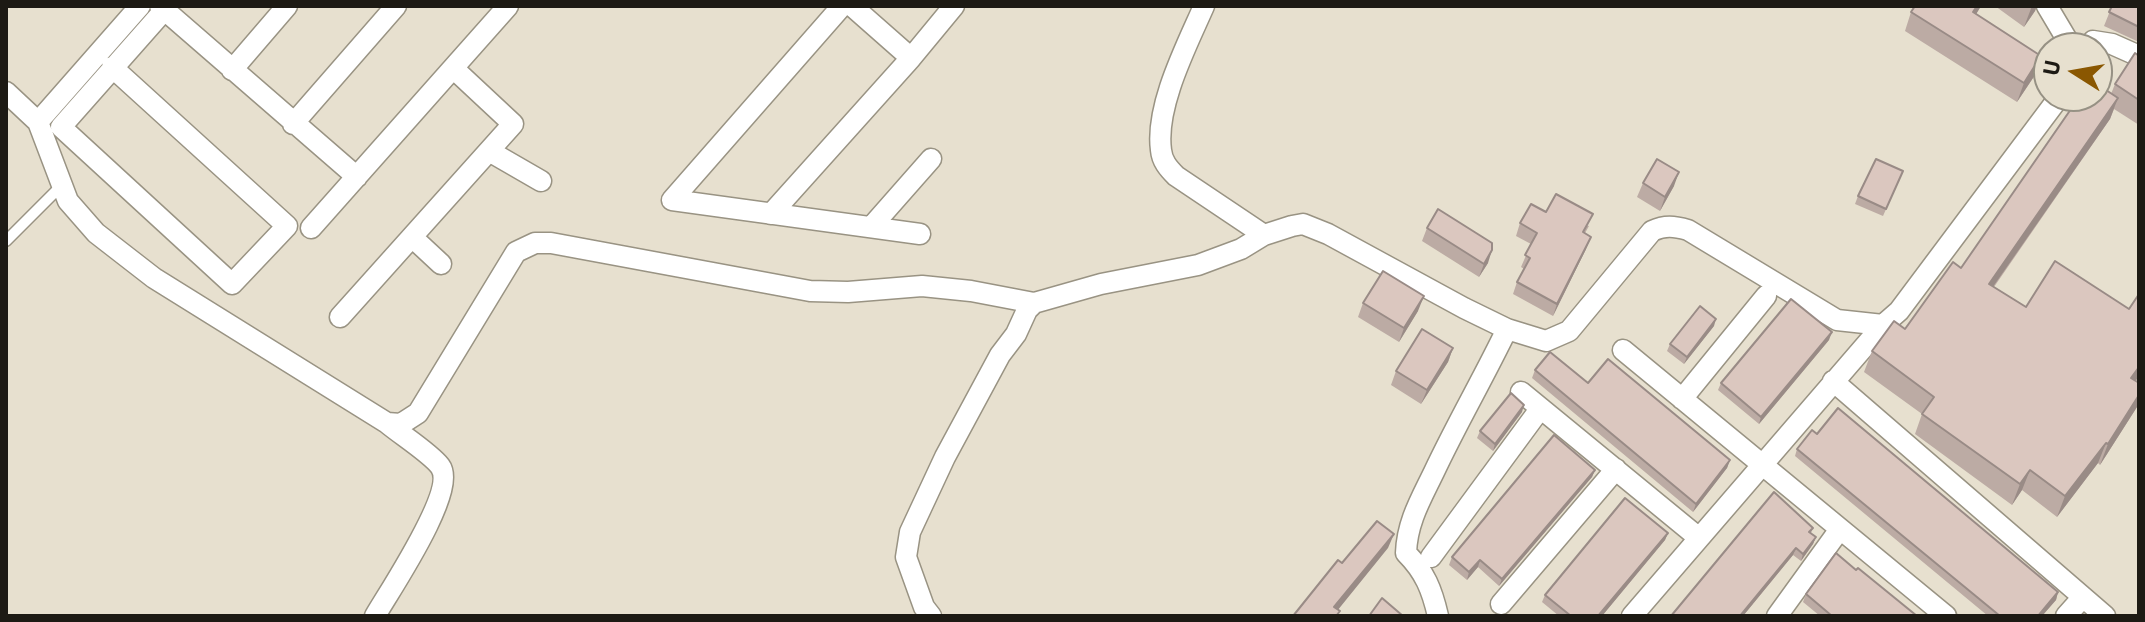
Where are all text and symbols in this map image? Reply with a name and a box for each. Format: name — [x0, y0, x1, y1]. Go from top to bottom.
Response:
north arrow — [2033, 32, 2113, 112]
text: U — [2035, 57, 2067, 78]

